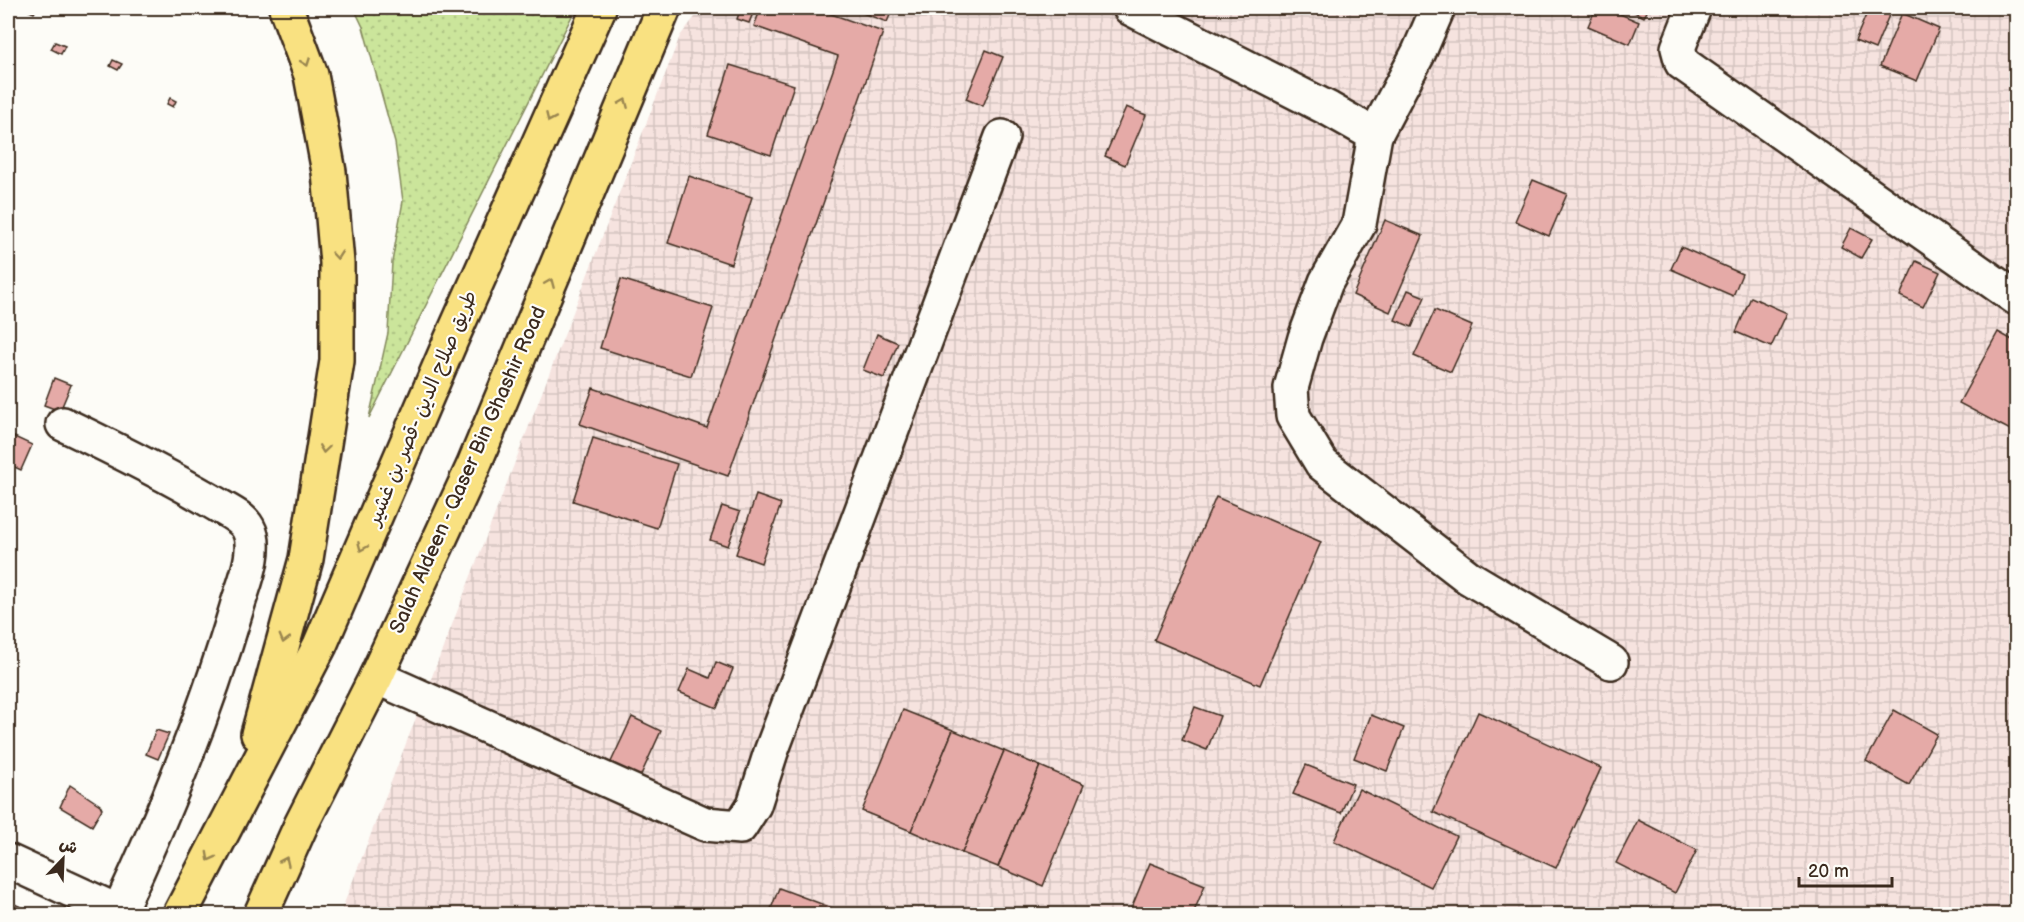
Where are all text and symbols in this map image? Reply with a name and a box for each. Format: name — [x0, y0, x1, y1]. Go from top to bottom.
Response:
one-way arrow — [299, 57, 312, 67]
one-way arrow — [617, 99, 629, 110]
one-way arrow — [545, 112, 557, 123]
one-way arrow — [330, 250, 343, 259]
one-way arrow — [542, 279, 554, 290]
street label: طريق صلاح الدين -قصر بن غشير — [361, 287, 483, 531]
street label: Salah Aldeen - Qaser Bin Ghashir Road — [385, 303, 551, 637]
one-way arrow — [318, 444, 330, 453]
one-way arrow — [358, 541, 370, 552]
one-way arrow — [279, 634, 292, 644]
north arrow — [33, 829, 93, 889]
text: ش — [56, 834, 80, 859]
scale bar — [1799, 850, 1892, 888]
one-way arrow — [206, 851, 218, 862]
one-way arrow — [277, 857, 289, 868]
text: 20 m — [1808, 861, 1849, 882]

